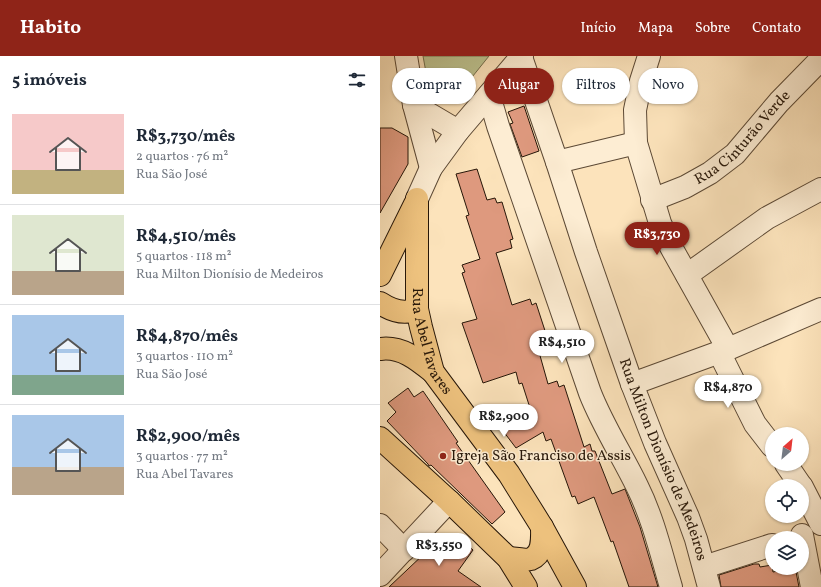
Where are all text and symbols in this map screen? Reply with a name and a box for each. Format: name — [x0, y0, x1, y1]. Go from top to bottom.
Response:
text: Habito — [20, 15, 81, 41]
text: Início — [580, 19, 616, 38]
text: Mapa — [638, 19, 673, 38]
text: Sobre — [695, 19, 730, 38]
text: Contato — [752, 19, 801, 38]
chip: Comprar — [392, 68, 476, 104]
chip: Alugar — [484, 68, 554, 104]
chip: Filtros — [562, 68, 630, 104]
chip: Novo — [638, 68, 698, 104]
text: 5 imóveis — [12, 69, 87, 92]
icon: filters — [346, 69, 368, 91]
street label: Rua Cinturão Verde — [691, 86, 795, 190]
text: R$3,730/mês — [136, 125, 235, 148]
icon: home — [44, 130, 92, 178]
text: 2 quartos · 76 m² — [136, 148, 228, 166]
text: Rua São José — [136, 166, 207, 184]
pin: R$3,730 — [620, 222, 694, 256]
text: R$4,510/mês — [136, 225, 236, 248]
text: R$3,730 — [634, 226, 680, 244]
icon: home — [44, 231, 92, 279]
text: 5 quartos · 118 m² — [136, 248, 231, 266]
text: Rua Milton Dionísio de Medeiros — [136, 266, 323, 284]
street label: Rua Abel Tavares — [406, 288, 457, 399]
text: R$4,870/mês — [136, 325, 238, 348]
pin: R$4,510 — [525, 330, 599, 364]
icon: home — [44, 331, 92, 379]
text: R$4,510 — [538, 334, 586, 352]
text: 3 quartos · 110 m² — [136, 348, 233, 366]
street label: Rua Milton Dionísio de Medeiros — [613, 355, 712, 563]
text: Rua São José — [136, 366, 207, 384]
pin: R$4,870 — [691, 375, 765, 409]
text: R$4,870 — [704, 379, 752, 397]
pin: R$2,900 — [467, 404, 541, 438]
text: R$2,900 — [479, 408, 529, 426]
text: R$2,900/mês — [136, 425, 240, 448]
north arrow — [765, 427, 809, 471]
map controls — [765, 427, 809, 575]
icon: home — [44, 431, 92, 479]
place label: Igreja São Franciso de Assis — [451, 446, 631, 467]
text: 3 quartos · 77 m² — [136, 448, 228, 466]
marker: Igreja São Franciso de Assis — [438, 451, 448, 461]
text: Rua Abel Tavares — [136, 466, 233, 484]
button: locate — [765, 479, 809, 523]
button: layers — [765, 531, 809, 575]
pin: R$3,550 — [402, 533, 476, 567]
text: R$3,550 — [415, 537, 463, 555]

